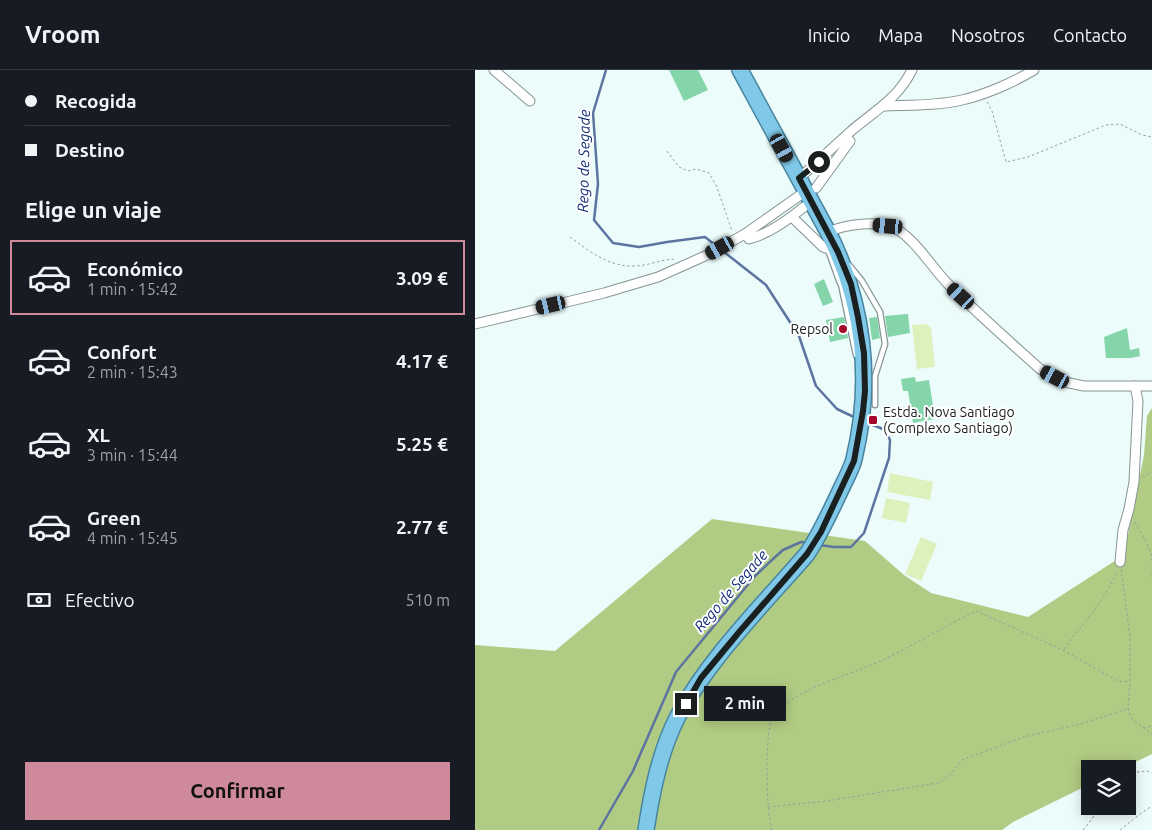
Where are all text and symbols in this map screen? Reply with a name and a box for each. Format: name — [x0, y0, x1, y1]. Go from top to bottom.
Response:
text: Vroom — [25, 21, 101, 48]
text: Inicio — [808, 25, 850, 45]
text: Mapa — [878, 25, 923, 45]
text: Nosotros — [951, 25, 1025, 45]
text: Contacto — [1053, 25, 1127, 45]
text: Recogida — [55, 90, 137, 112]
water label: Rego de Segade — [574, 109, 593, 213]
car — [768, 131, 795, 165]
text: Destino — [55, 139, 125, 161]
route start — [808, 151, 830, 173]
text: Elige un viaje — [25, 197, 162, 222]
car — [872, 217, 903, 235]
car — [703, 234, 736, 262]
icon: car — [27, 255, 72, 300]
text: Económico — [87, 258, 183, 280]
text: 3.09 € — [396, 267, 448, 289]
text: 1 min · 15:42 — [87, 280, 178, 298]
car — [944, 280, 977, 312]
car — [534, 294, 567, 316]
place label: Repsol — [790, 321, 833, 337]
marker: Repsol — [837, 323, 849, 335]
icon: car — [27, 338, 72, 383]
text: Confort — [87, 341, 157, 363]
text: 4.17 € — [396, 350, 448, 372]
text: 2 min · 15:43 — [87, 363, 178, 381]
car — [1038, 363, 1071, 391]
place label: Estda. Nova Santiago (Complexo Santiago) — [883, 404, 1015, 436]
marker: Estda. Nova Santiago (Complexo Santiago) — [867, 414, 879, 426]
icon: car — [27, 421, 72, 466]
text: XL — [87, 424, 110, 446]
text: 5.25 € — [396, 433, 448, 455]
text: 3 min · 15:44 — [87, 446, 178, 464]
icon: car — [27, 504, 72, 549]
text: Green — [87, 507, 141, 529]
text: 2.77 € — [396, 516, 448, 538]
text: 4 min · 15:45 — [87, 529, 178, 547]
water label: Rego de Segade — [690, 546, 771, 635]
icon: cash — [25, 586, 53, 614]
text: Efectivo — [65, 589, 135, 611]
text: 510 m — [405, 591, 450, 609]
callout: 2 min — [703, 686, 786, 722]
route end — [675, 693, 697, 715]
text: 2 min — [725, 694, 765, 712]
map controls — [1081, 760, 1136, 815]
button: layers — [1081, 760, 1136, 815]
button: Confirmar — [25, 762, 450, 820]

